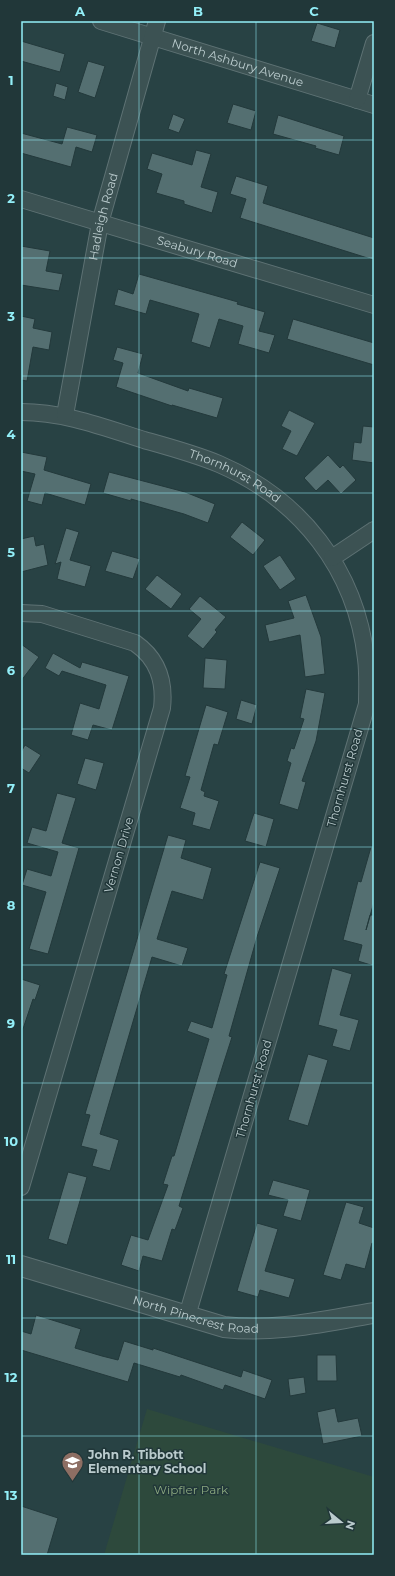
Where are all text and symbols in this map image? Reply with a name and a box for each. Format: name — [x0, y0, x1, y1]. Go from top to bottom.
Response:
text: A — [74, 3, 86, 19]
text: B — [193, 3, 203, 19]
text: C — [309, 3, 319, 19]
street label: North Ashbury Avenue — [170, 35, 305, 90]
text: 1 — [8, 72, 14, 88]
street label: Hadleigh Road — [85, 171, 121, 262]
text: 2 — [7, 190, 15, 206]
street label: Seabury Road — [155, 232, 240, 271]
text: 3 — [6, 308, 15, 324]
text: 4 — [7, 426, 16, 442]
street label: Thornhurst Road — [187, 446, 284, 506]
text: 5 — [7, 544, 15, 560]
text: 6 — [7, 662, 16, 678]
street label: Thornhurst Road — [323, 727, 366, 829]
text: 7 — [7, 780, 15, 796]
street label: Vernon Drive — [101, 815, 136, 894]
text: 8 — [7, 897, 16, 913]
text: 9 — [7, 1015, 15, 1031]
street label: Thornhurst Road — [232, 1038, 275, 1140]
text: 10 — [4, 1133, 18, 1149]
text: 11 — [6, 1251, 16, 1267]
street label: North Pinecrest Road — [131, 1292, 259, 1336]
text: 12 — [5, 1369, 18, 1385]
place label: John R. Tibbott Elementary School — [87, 1447, 206, 1476]
school or university icon: John R. Tibbott Elementary School — [60, 1449, 86, 1482]
park label: Wipfler Park — [154, 1482, 229, 1497]
text: 13 — [5, 1487, 18, 1503]
north arrow — [321, 1502, 361, 1542]
text: N — [342, 1519, 359, 1531]

